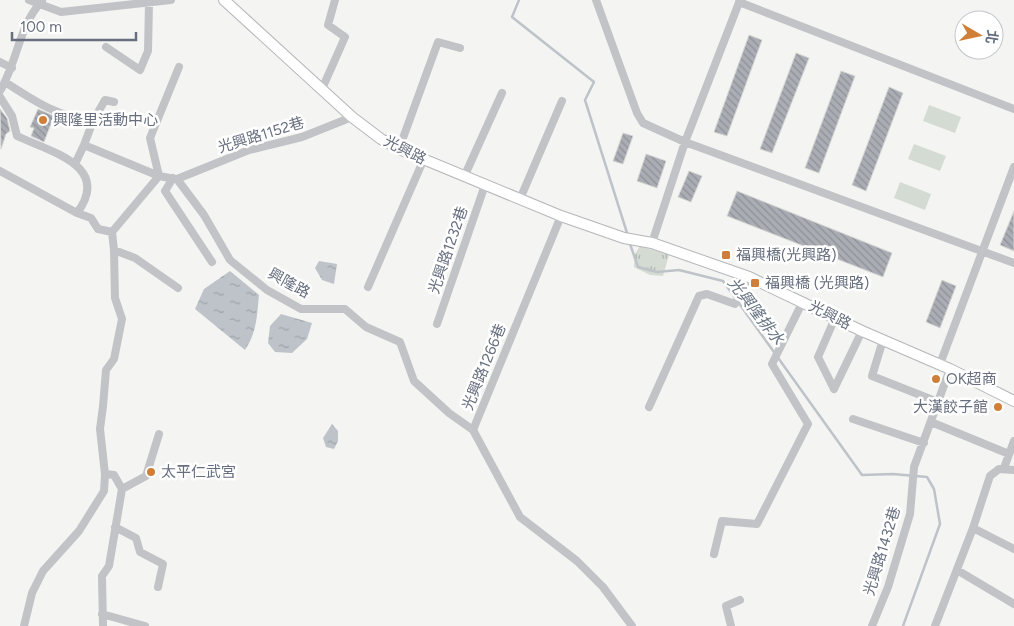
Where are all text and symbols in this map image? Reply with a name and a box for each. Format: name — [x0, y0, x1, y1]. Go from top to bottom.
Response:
scale bar — [12, 10, 136, 42]
north arrow — [954, 10, 1004, 60]
text: 100 m — [20, 18, 62, 36]
text: 北 — [982, 29, 1001, 45]
place label: 興隆里活動中心 — [53, 111, 158, 129]
street label: 光興路1152巷 — [216, 113, 306, 157]
marker: 興隆里活動中心 — [37, 114, 49, 126]
street label: 光興路 — [381, 132, 429, 168]
street label: 光興路1232巷 — [425, 204, 471, 296]
place label: 福興橋(光興路) — [736, 246, 837, 264]
marker: 福興橋(光興路) — [720, 249, 732, 261]
street label: 興隆路 — [265, 264, 313, 302]
water label: 光興隆排水 — [724, 274, 789, 349]
place label: 福興橋 (光興路) — [765, 274, 869, 292]
marker: 福興橋 (光興路) — [749, 277, 761, 289]
street label: 光興路 — [806, 297, 854, 333]
street label: 光興路1266巷 — [459, 321, 509, 413]
place label: OK超商 — [946, 370, 997, 388]
marker: OK超商 — [930, 373, 942, 385]
place label: 大漢餃子館 — [913, 398, 988, 416]
marker: 大漢餃子館 — [992, 401, 1004, 413]
place label: 太平仁武宮 — [161, 463, 236, 481]
marker: 太平仁武宮 — [145, 466, 157, 478]
street label: 光興路1432巷 — [860, 504, 904, 598]

